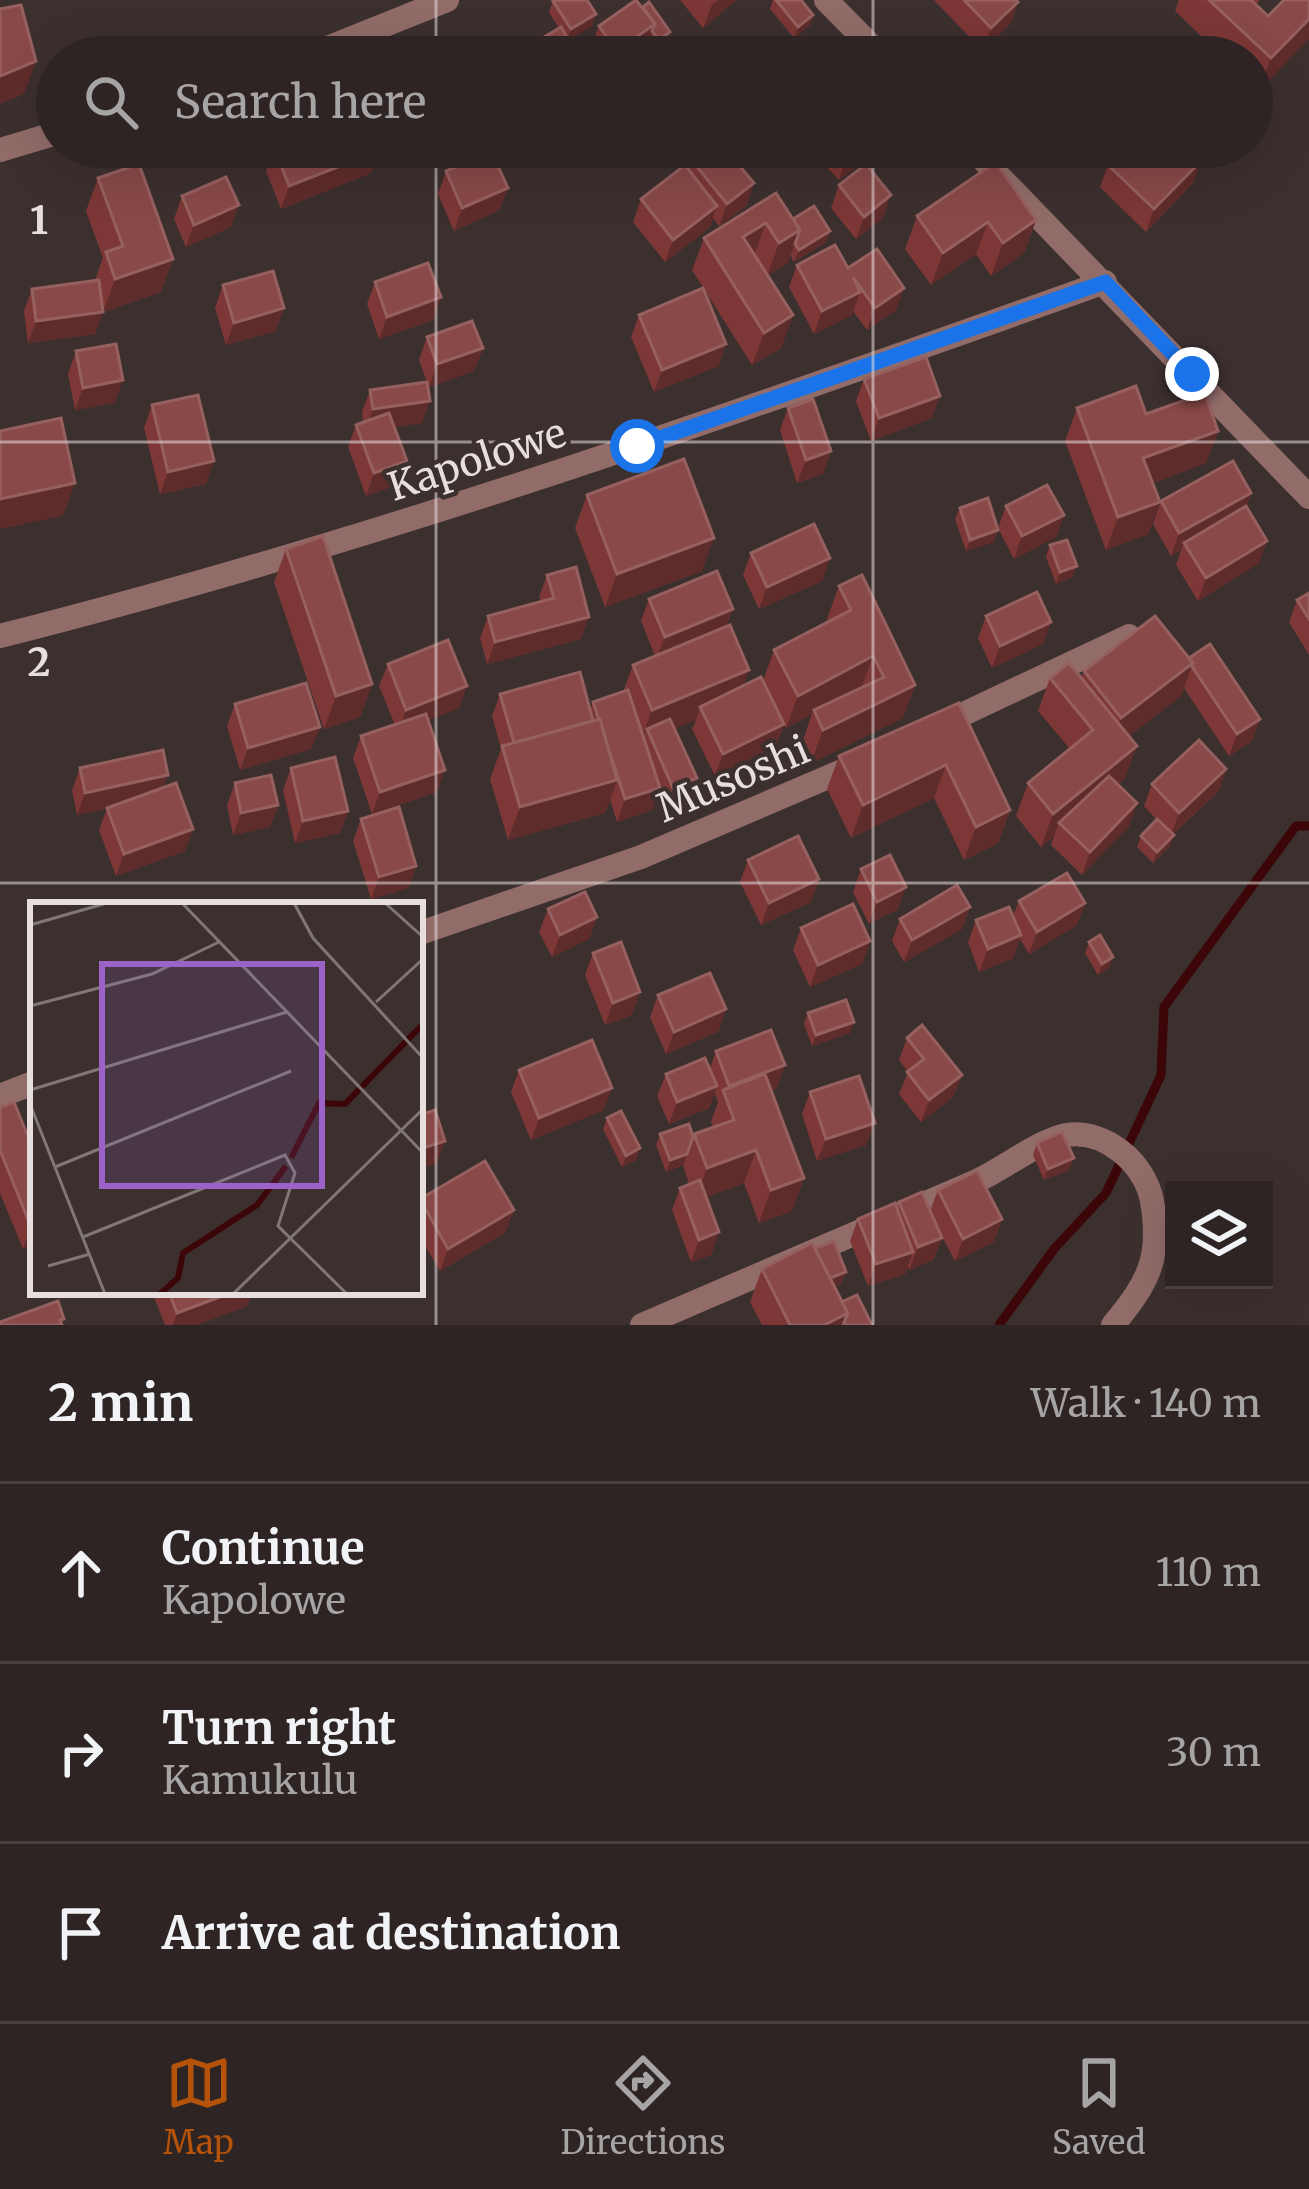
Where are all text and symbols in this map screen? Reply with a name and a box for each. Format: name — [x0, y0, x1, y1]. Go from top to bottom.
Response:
search box — [36, 36, 1273, 168]
icon: search — [78, 69, 144, 135]
text: Search here — [174, 74, 426, 130]
text: 1 — [30, 196, 48, 245]
route end — [1165, 347, 1219, 401]
street label: Kapolowe — [382, 408, 572, 512]
route start — [610, 419, 664, 473]
text: 2 — [28, 638, 50, 687]
street label: Musoshi — [649, 725, 817, 833]
inset map — [30, 902, 423, 1295]
map controls — [1165, 1181, 1273, 1289]
button: layers — [1165, 1181, 1273, 1289]
text: 2 min — [48, 1371, 193, 1435]
text: Walk · 140 m — [1031, 1379, 1261, 1428]
text: Continue — [162, 1520, 364, 1576]
icon: ahead — [48, 1540, 114, 1606]
text: 110 m — [1156, 1548, 1261, 1597]
text: Kapolowe — [162, 1576, 346, 1625]
text: Turn right — [162, 1700, 396, 1756]
icon: right — [48, 1720, 114, 1786]
text: 30 m — [1166, 1728, 1261, 1777]
text: Kamukulu — [162, 1756, 358, 1805]
icon: arrive — [48, 1900, 114, 1966]
text: Arrive at destination — [162, 1905, 620, 1961]
tab: Map — [163, 2050, 234, 2163]
tab: Directions — [560, 2050, 725, 2163]
tab: Saved — [1052, 2050, 1146, 2163]

